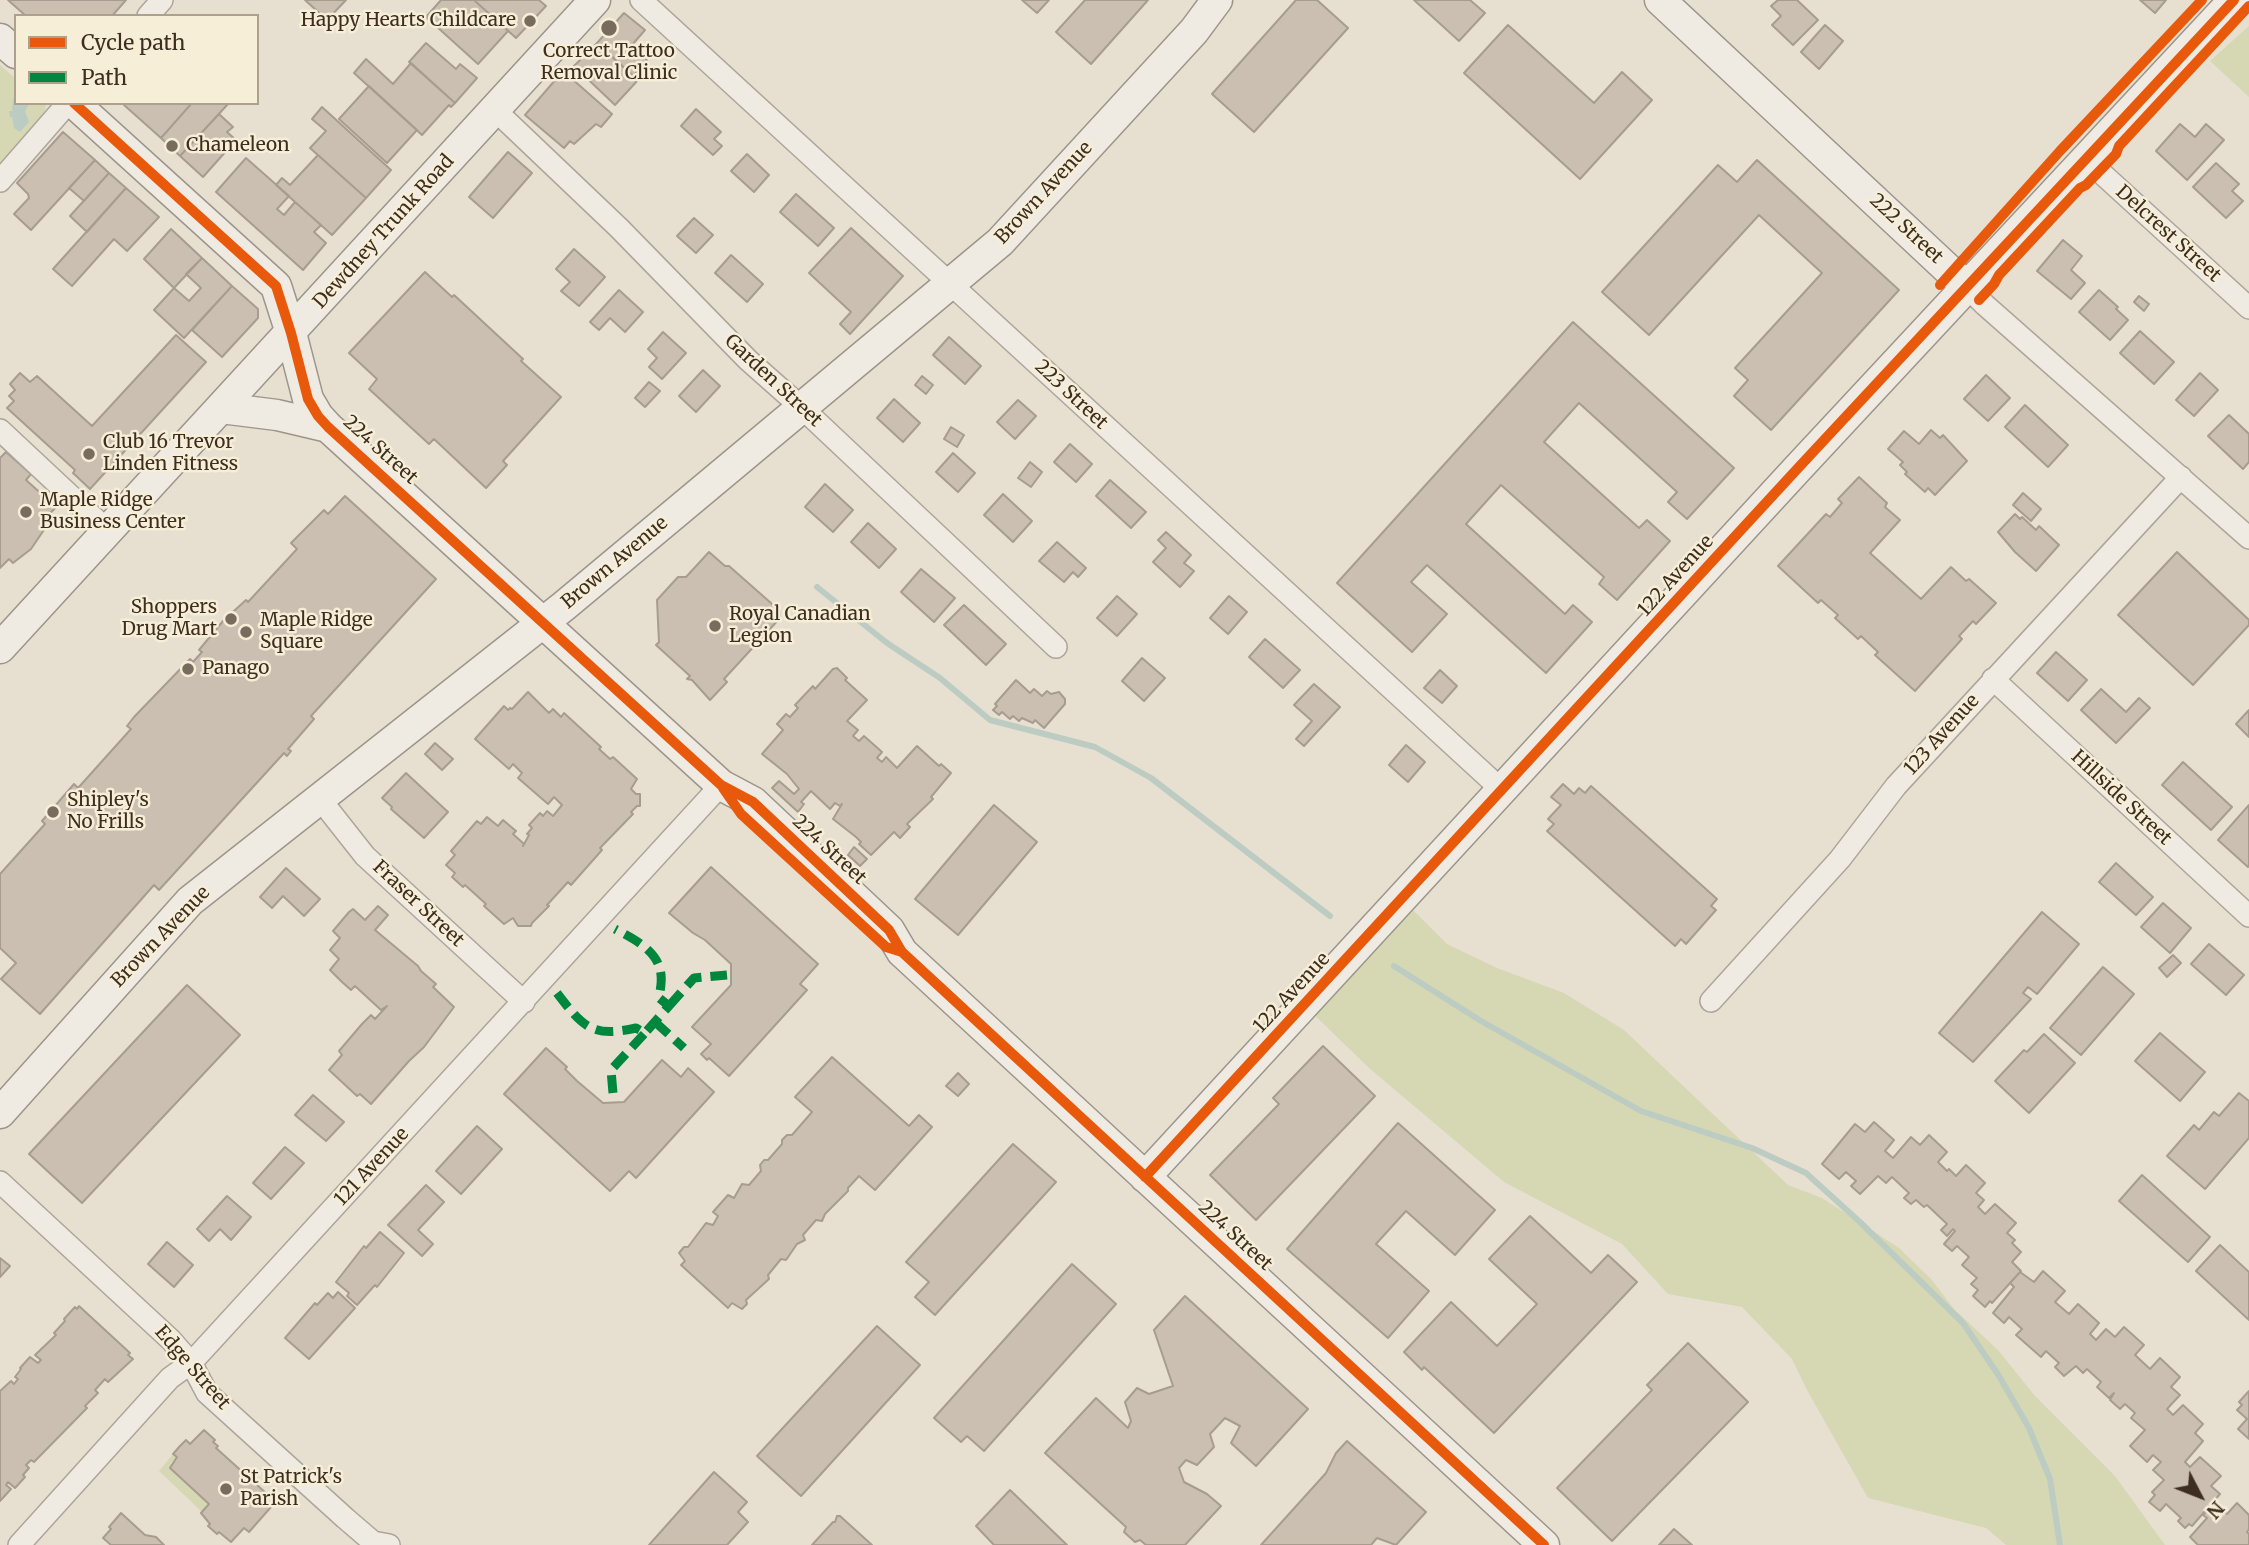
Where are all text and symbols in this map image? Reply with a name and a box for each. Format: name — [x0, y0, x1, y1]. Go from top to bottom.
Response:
place label: Happy Hearts Childcare — [301, 10, 516, 32]
marker: Happy Hearts Childcare — [522, 13, 538, 29]
legend — [14, 14, 259, 105]
marker: Correct Tattoo Removal Clinic — [599, 18, 619, 38]
text: Cycle path — [81, 29, 185, 56]
place label: Correct Tattoo Removal Clinic — [541, 41, 677, 85]
text: Path — [81, 64, 127, 91]
place label: Chameleon — [186, 135, 290, 157]
street label: Brown Avenue — [991, 137, 1097, 249]
marker: Chameleon — [164, 138, 180, 154]
street label: Dewdney Trunk Road — [309, 150, 459, 314]
street label: Delcrest Street — [2111, 181, 2225, 287]
street label: 222 Street — [1865, 189, 1947, 269]
street label: Garden Street — [720, 330, 826, 432]
street label: 223 Street — [1030, 356, 1112, 434]
street label: 224 Street — [338, 411, 422, 489]
place label: Club 16 Trevor Linden Fitness — [103, 432, 238, 476]
marker: Club 16 Trevor Linden Fitness — [81, 446, 97, 462]
place label: Maple Ridge Business Center — [40, 490, 185, 534]
marker: Maple Ridge Business Center — [18, 504, 34, 520]
street label: Brown Avenue — [557, 512, 673, 614]
street label: 122 Avenue — [1633, 531, 1719, 621]
place label: Shoppers Drug Mart — [122, 597, 217, 641]
place label: Royal Canadian Legion — [729, 604, 871, 648]
place label: Maple Ridge Square — [260, 610, 373, 654]
marker: Shoppers Drug Mart — [223, 611, 239, 627]
marker: Royal Canadian Legion — [707, 618, 723, 634]
marker: Maple Ridge Square — [238, 624, 254, 640]
place label: Panago — [202, 658, 269, 680]
marker: Panago — [180, 661, 196, 677]
street label: 123 Avenue — [1900, 690, 1984, 780]
street label: Hillside Street — [2066, 746, 2176, 850]
place label: Shipley's No Frills — [67, 790, 149, 834]
marker: Shipley's No Frills — [45, 804, 61, 820]
street label: 224 Street — [788, 810, 870, 890]
street label: Fraser Street — [368, 856, 468, 952]
street label: Brown Avenue — [107, 882, 215, 992]
street label: 122 Avenue — [1249, 948, 1335, 1038]
street label: 121 Avenue — [330, 1123, 414, 1211]
street label: 224 Street — [1194, 1196, 1276, 1276]
street label: Edge Street — [149, 1321, 235, 1415]
north arrow — [2165, 1461, 2235, 1531]
place label: St Patrick's Parish — [240, 1467, 342, 1511]
marker: St Patrick's Parish — [218, 1481, 234, 1497]
text: N — [2202, 1496, 2230, 1524]

